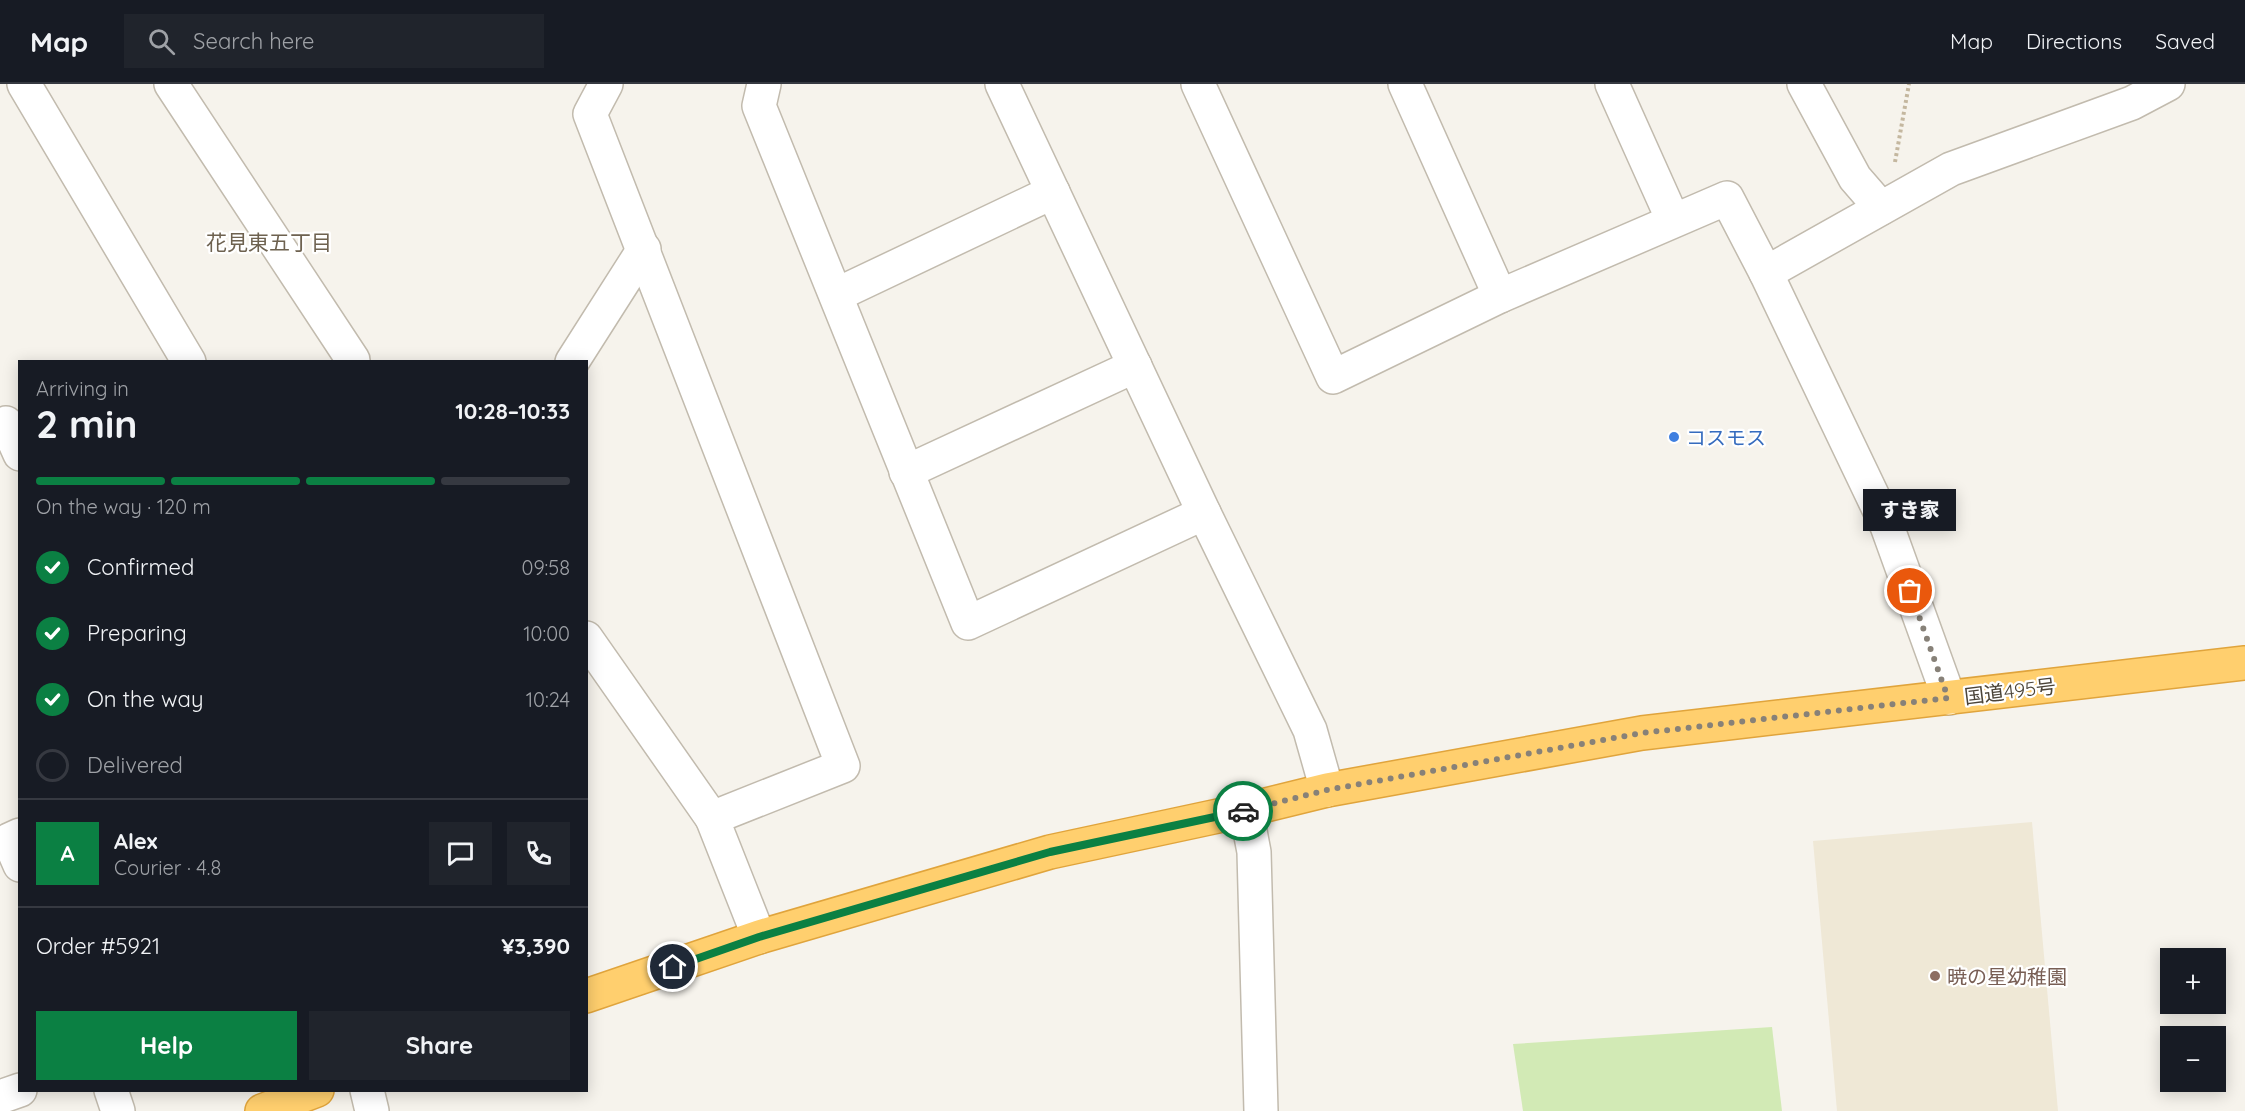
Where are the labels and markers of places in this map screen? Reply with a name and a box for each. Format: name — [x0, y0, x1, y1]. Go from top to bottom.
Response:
place label: コスモス — [1686, 425, 1766, 450]
marker: コスモス — [1667, 430, 1681, 444]
callout: すき家 — [1864, 489, 1956, 531]
pin — [1884, 565, 1935, 616]
pin — [647, 941, 698, 992]
place label: 暁の星幼稚園 — [1947, 964, 2067, 989]
marker: 暁の星幼稚園 — [1928, 969, 1942, 983]

